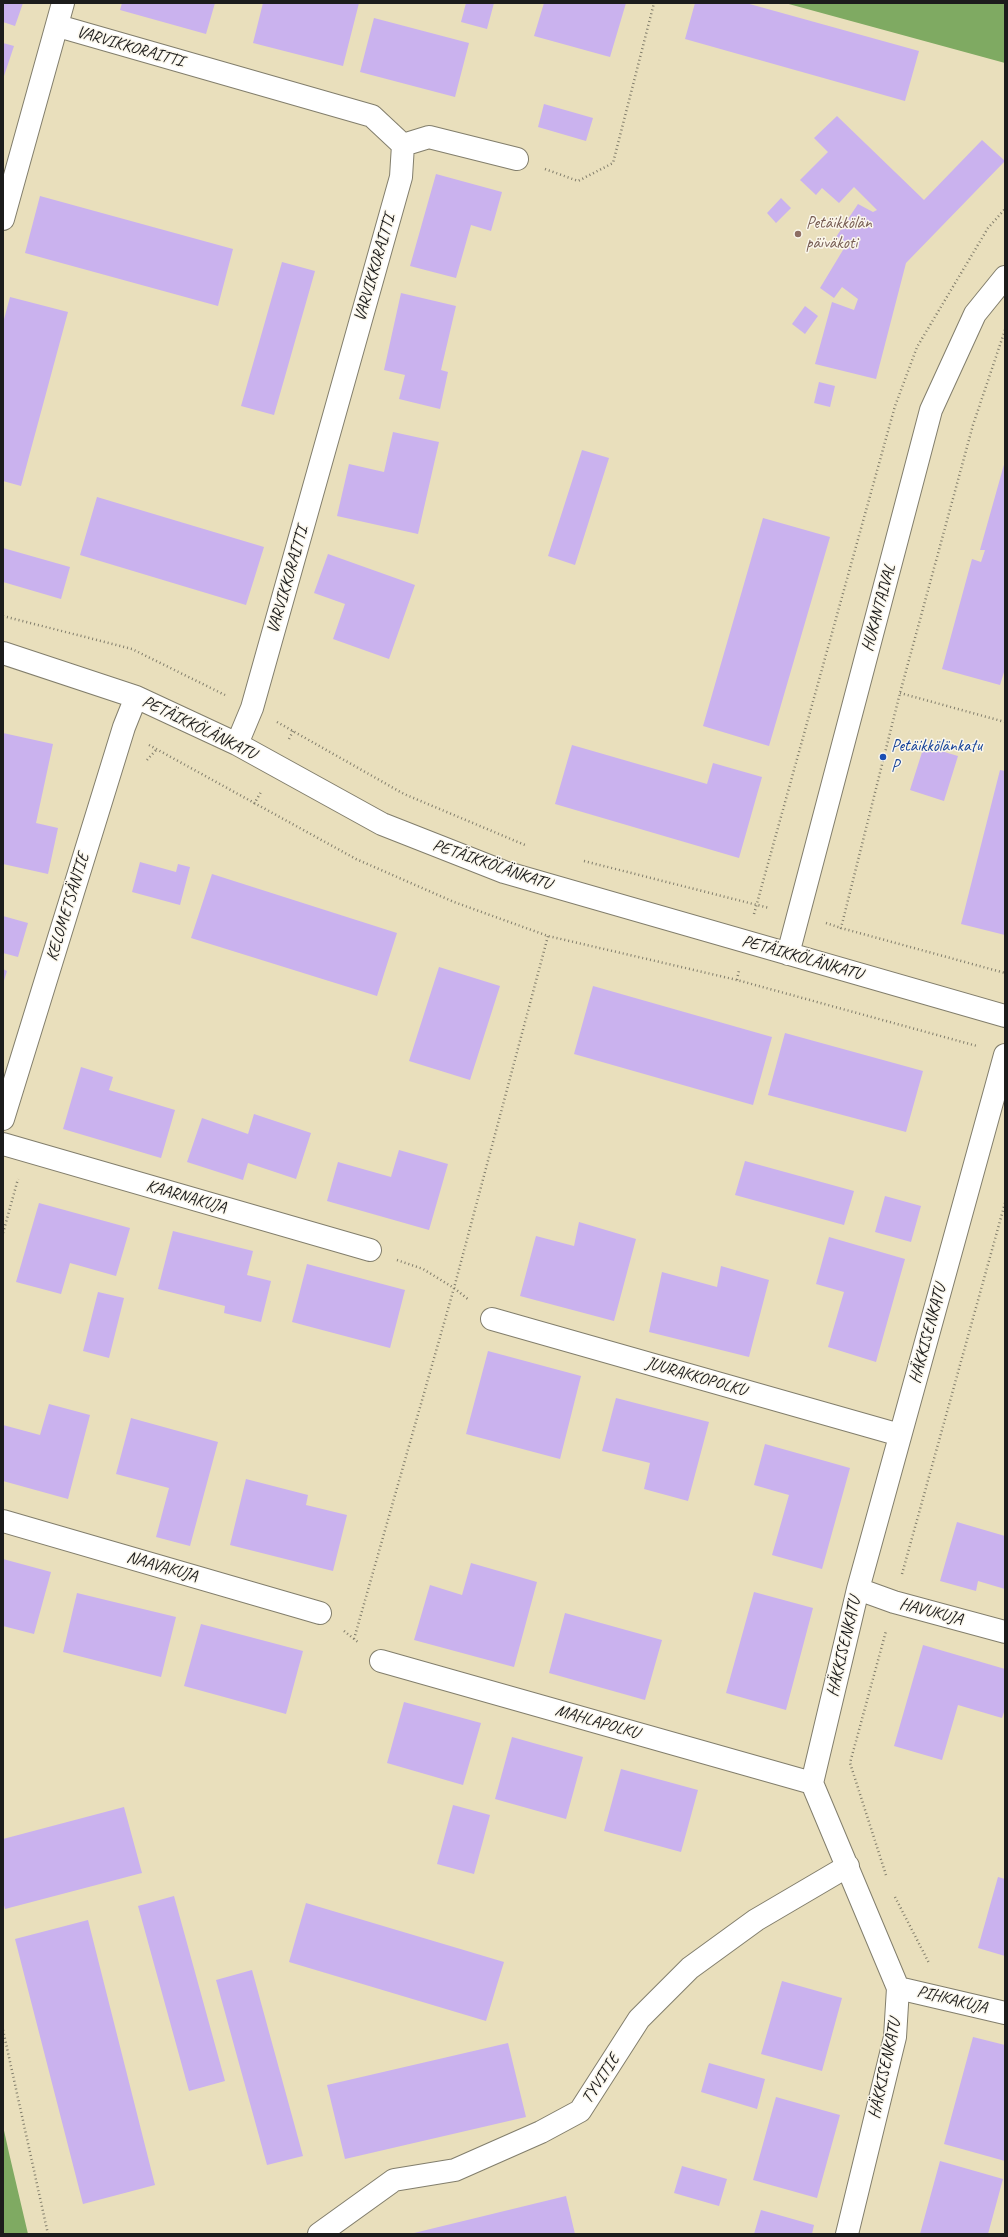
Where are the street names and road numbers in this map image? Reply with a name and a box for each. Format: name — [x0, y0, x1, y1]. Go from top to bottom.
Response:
street label: VARVIKKORAITTI — [74, 22, 186, 72]
street label: VARVIKKORAITTI — [350, 212, 400, 324]
street label: VARVIKKORAITTI — [263, 524, 313, 636]
street label: HUKANTAIVAL — [858, 562, 900, 654]
street label: PETÄIKKÖLÄNKATU — [139, 692, 259, 764]
street label: PETÄIKKÖLÄNKATU — [430, 835, 554, 895]
street label: KELOMETSÄNTIE — [42, 850, 94, 964]
street label: PETÄIKKÖLÄNKATU — [739, 931, 865, 985]
street label: KAARNAKUJA — [144, 1176, 228, 1218]
street label: HÄKKISENKATU — [905, 1282, 951, 1386]
street label: JUURAKKOPOLKU — [643, 1353, 749, 1401]
street label: NAAVAKUJA — [124, 1547, 200, 1587]
street label: HAVUKUJA — [897, 1594, 965, 1630]
street label: HÄKKISENKATU — [823, 1595, 865, 1699]
street label: MAHLAPOLKU — [553, 1700, 641, 1744]
street label: PIHKAKUJA — [915, 1981, 989, 2019]
street label: HÄKKISENKATU — [864, 2017, 906, 2121]
street label: TYVITIE — [577, 2050, 625, 2108]

